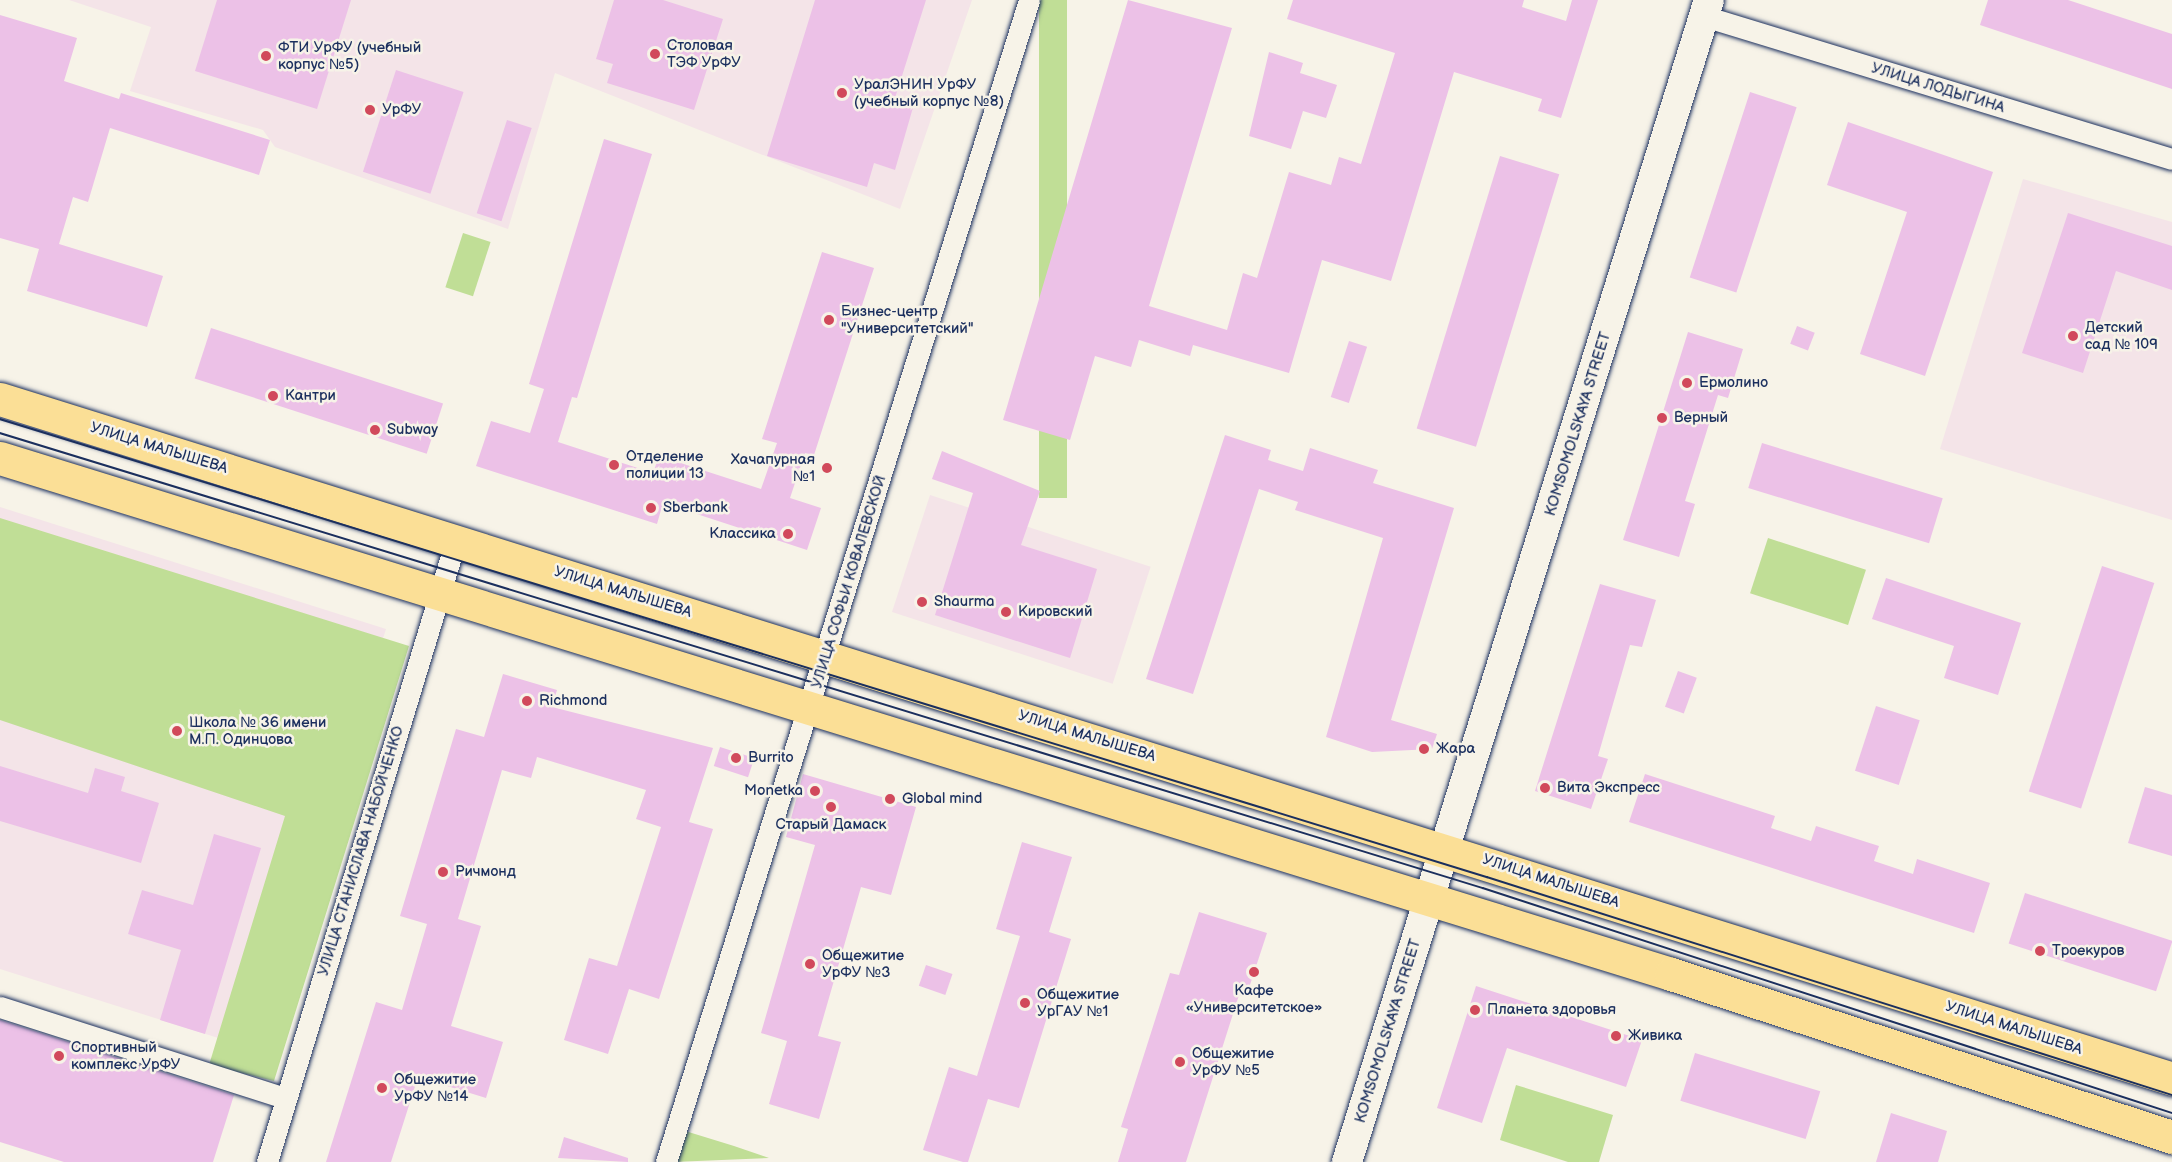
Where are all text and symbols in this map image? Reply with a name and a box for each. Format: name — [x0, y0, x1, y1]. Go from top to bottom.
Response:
place label: Столовая ТЭФ УрФУ — [667, 36, 741, 71]
place label: ФТИ УрФУ (учебный корпус №5) — [278, 38, 421, 73]
marker: Столовая ТЭФ УрФУ — [648, 47, 662, 61]
marker: ФТИ УрФУ (учебный корпус №5) — [259, 49, 273, 63]
street label: УЛИЦА ЛОДЫГИНА — [1869, 59, 2007, 117]
place label: УралЭНИН УрФУ (учебный корпус №8) — [854, 75, 1004, 110]
marker: УралЭНИН УрФУ (учебный корпус №8) — [835, 86, 849, 100]
place label: УрФУ — [382, 101, 421, 119]
marker: УрФУ — [363, 103, 377, 117]
place label: Бизнес-центр "Университетский" — [841, 302, 974, 337]
marker: Бизнес-центр "Университетский" — [822, 313, 836, 327]
place label: Детский сад № 109 — [2085, 318, 2158, 353]
marker: Детский сад № 109 — [2066, 329, 2080, 343]
street label: KOMSOMOLSKAYA STREET — [1541, 330, 1615, 518]
place label: Ермолино — [1699, 374, 1768, 392]
marker: Ермолино — [1680, 376, 1694, 390]
place label: Кантри — [285, 387, 336, 405]
marker: Кантри — [266, 389, 280, 403]
place label: Верный — [1674, 409, 1728, 427]
marker: Верный — [1655, 411, 1669, 425]
street label: УЛИЦА МАЛЫШЕВА — [88, 419, 230, 477]
place label: Subway — [387, 421, 438, 439]
marker: Subway — [368, 423, 382, 437]
place label: Отделение полиции 13 — [626, 447, 704, 482]
place label: Хачапурная №1 — [731, 450, 815, 485]
marker: Отделение полиции 13 — [607, 458, 621, 472]
marker: Хачапурная №1 — [820, 461, 834, 475]
street label: УЛИЦА СОФЬИ КОВАЛЕВСКОЙ — [808, 473, 890, 691]
place label: Sberbank — [663, 499, 728, 517]
marker: Sberbank — [644, 501, 658, 515]
place label: Классика — [709, 525, 776, 543]
marker: Классика — [781, 527, 795, 541]
street label: УЛИЦА МАЛЫШЕВА — [552, 563, 694, 621]
place label: Shaurma — [934, 593, 995, 611]
marker: Shaurma — [915, 595, 929, 609]
place label: Кировский — [1018, 603, 1092, 621]
marker: Кировский — [999, 605, 1013, 619]
place label: Richmond — [539, 692, 607, 710]
marker: Richmond — [520, 694, 534, 708]
street label: УЛИЦА МАЛЫШЕВА — [1016, 707, 1158, 765]
place label: Школа № 36 имени М.П. Одинцова — [189, 713, 326, 748]
marker: Школа № 36 имени М.П. Одинцова — [170, 724, 184, 738]
street label: УЛИЦА СТАНИСЛАВА НАБОЙЧЕНКО — [314, 724, 408, 978]
place label: Жара — [1436, 740, 1475, 758]
marker: Жара — [1417, 742, 1431, 756]
place label: Burrito — [748, 749, 794, 767]
marker: Burrito — [729, 751, 743, 765]
place label: Вита Экспресс — [1557, 779, 1660, 797]
marker: Вита Экспресс — [1538, 781, 1552, 795]
place label: Monetka — [744, 782, 803, 800]
marker: Monetka — [808, 784, 822, 798]
place label: Global mind — [902, 790, 982, 808]
marker: Global mind — [883, 792, 897, 806]
marker: Старый Дамаск — [824, 800, 838, 814]
place label: Старый Дамаск — [775, 816, 887, 834]
street label: УЛИЦА МАЛЫШЕВА — [1480, 850, 1622, 912]
place label: Ричмонд — [455, 863, 516, 881]
marker: Ричмонд — [436, 865, 450, 879]
street label: KOMSOMOLSKAYA STREET — [1351, 937, 1425, 1125]
place label: Троекуров — [2052, 942, 2124, 960]
marker: Троекуров — [2033, 944, 2047, 958]
place label: Общежитие УрФУ №3 — [822, 946, 904, 981]
marker: Общежитие УрФУ №3 — [803, 957, 817, 971]
marker: Кафе «Университетское» — [1247, 965, 1261, 979]
place label: Кафе «Университетское» — [1186, 981, 1322, 1016]
place label: Общежитие УрГАУ №1 — [1037, 985, 1119, 1020]
marker: Общежитие УрГАУ №1 — [1018, 996, 1032, 1010]
street label: УЛИЦА МАЛЫШЕВА — [1943, 997, 2085, 1059]
place label: Планета здоровья — [1487, 1001, 1616, 1019]
marker: Планета здоровья — [1468, 1003, 1482, 1017]
place label: Живика — [1628, 1027, 1682, 1045]
marker: Живика — [1609, 1029, 1623, 1043]
place label: Спортивный комплекс УрФУ — [71, 1038, 180, 1073]
place label: Общежитие УрФУ №5 — [1192, 1044, 1274, 1079]
marker: Спортивный комплекс УрФУ — [52, 1049, 66, 1063]
marker: Общежитие УрФУ №5 — [1173, 1055, 1187, 1069]
place label: Общежитие УрФУ №14 — [394, 1070, 476, 1105]
marker: Общежитие УрФУ №14 — [375, 1081, 389, 1095]

